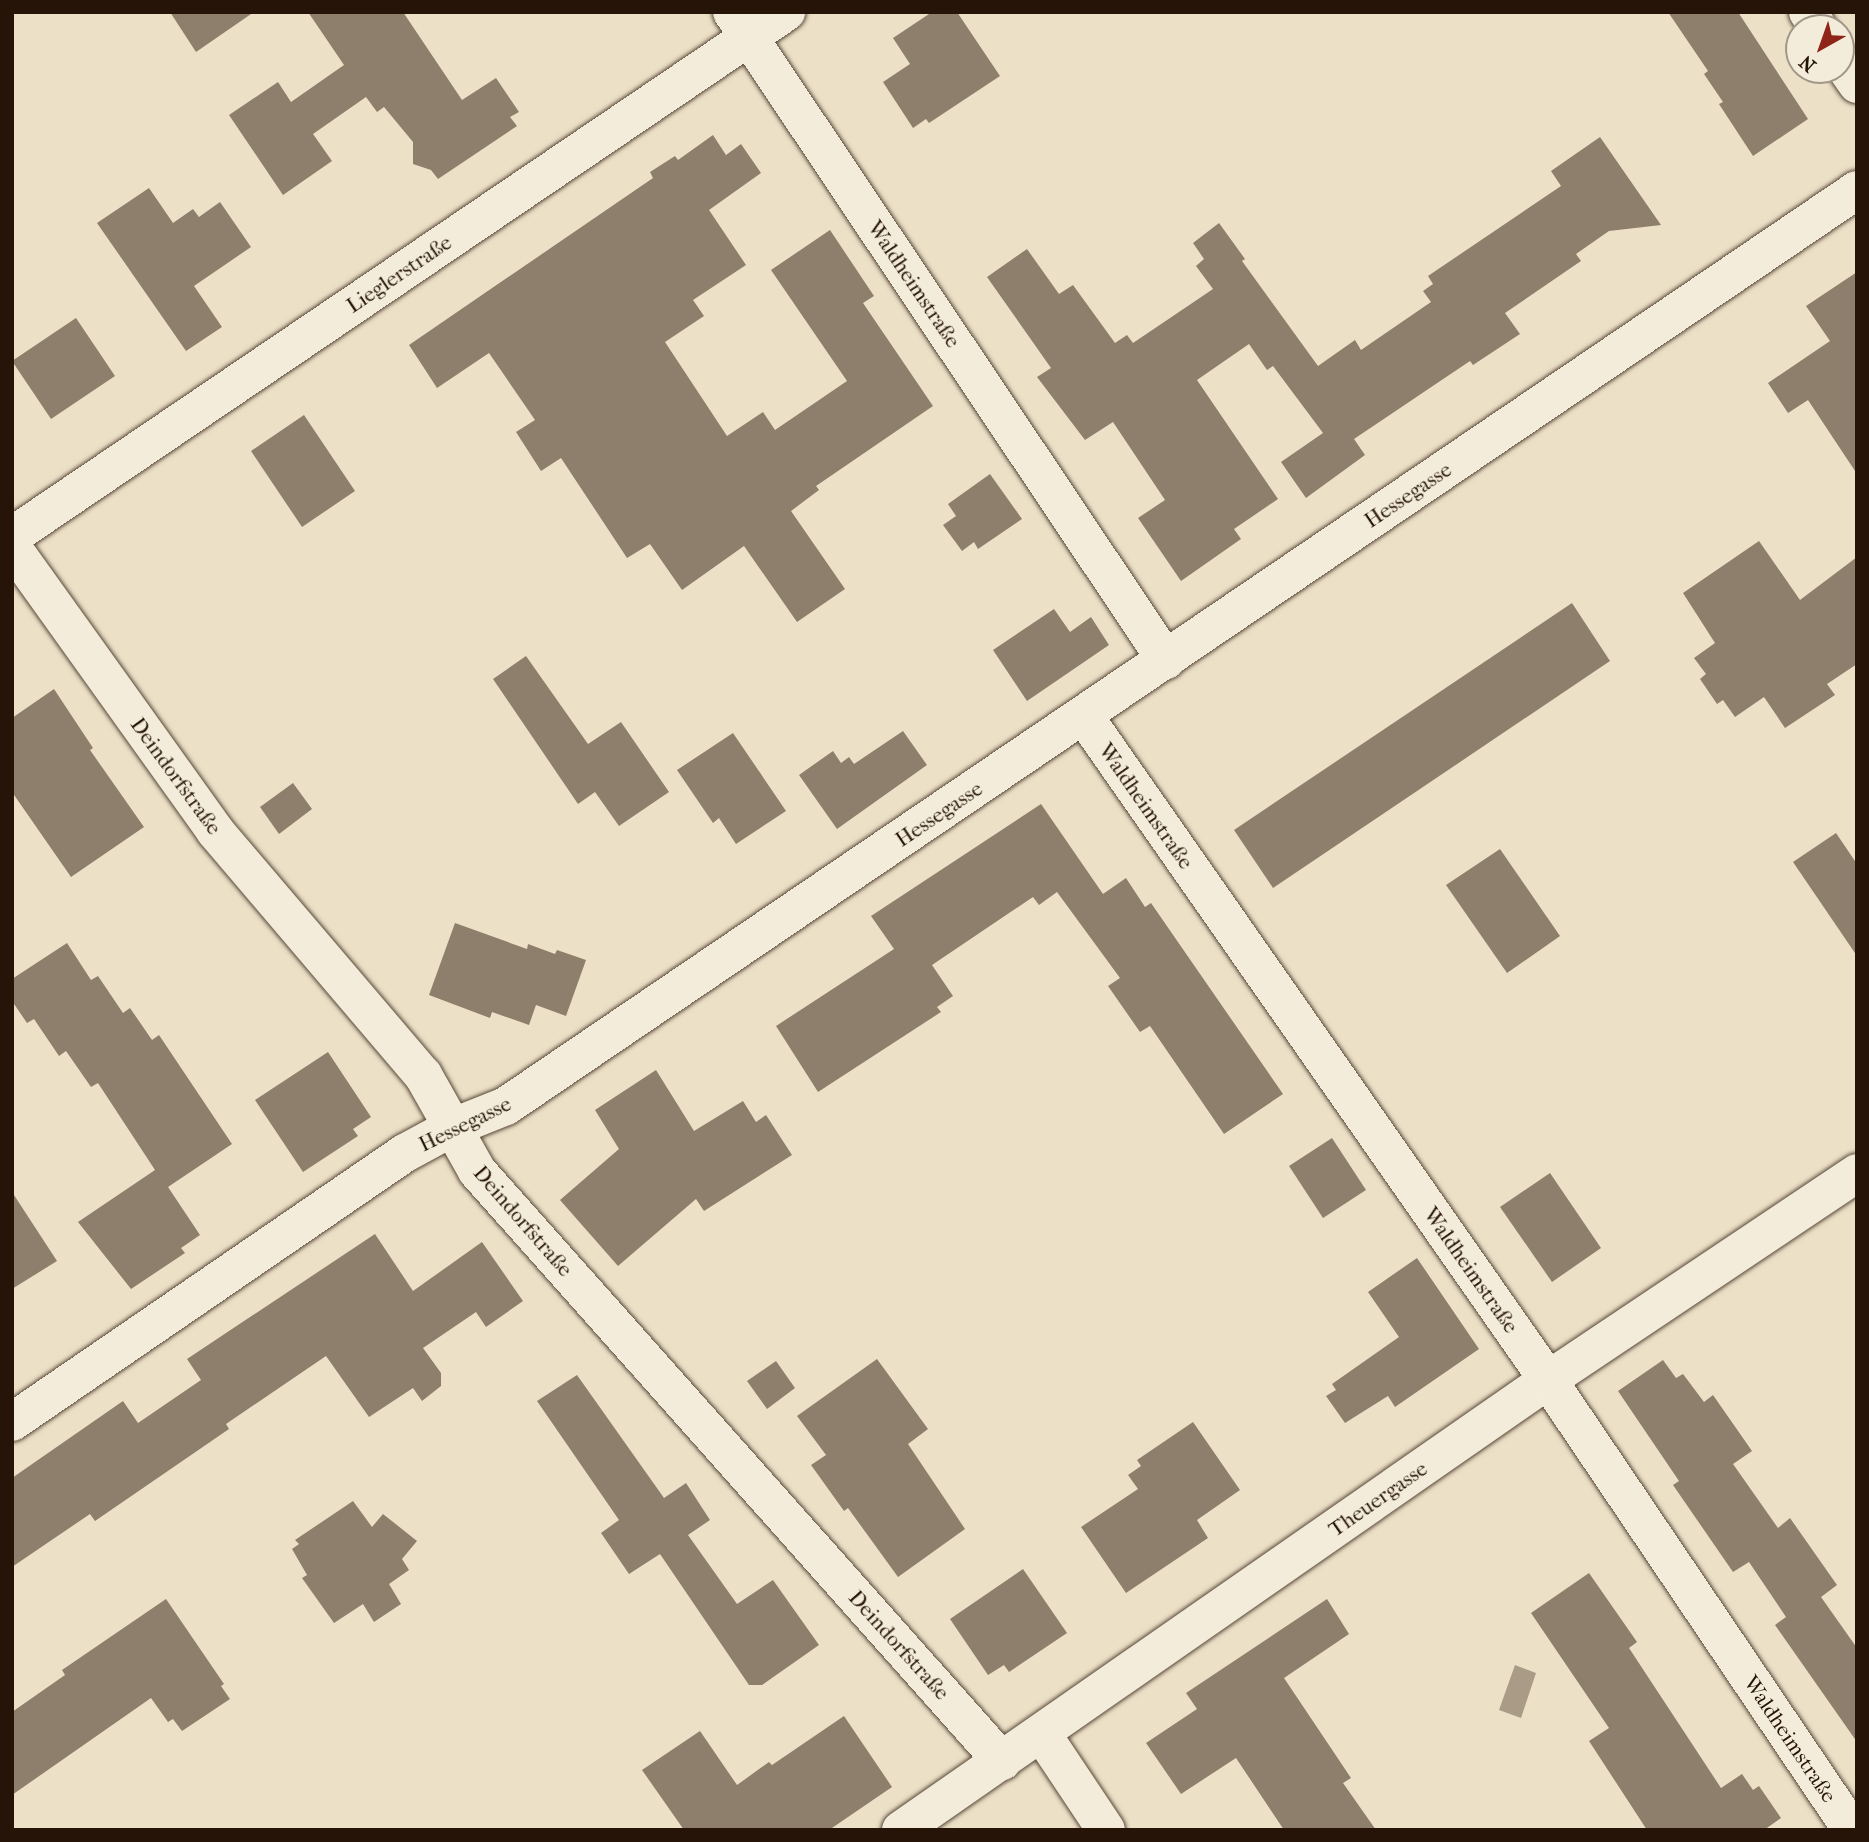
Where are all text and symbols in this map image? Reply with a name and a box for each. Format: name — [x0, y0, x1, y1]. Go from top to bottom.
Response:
north arrow — [1785, 14, 1855, 84]
text: N — [1795, 50, 1820, 77]
street label: Waldheimstraße — [862, 216, 966, 352]
street label: Lieglerstraße — [342, 230, 456, 318]
street label: Hessegasse — [1360, 457, 1456, 533]
street label: Deindorfstraße — [125, 713, 227, 839]
street label: Waldheimstraße — [1093, 738, 1199, 874]
street label: Hessegasse — [891, 776, 987, 852]
street label: Hessegasse — [415, 1091, 515, 1157]
street label: Deindorfstraße — [468, 1161, 578, 1281]
street label: Waldheimstraße — [1418, 1202, 1524, 1338]
street label: Theuergasse — [1324, 1456, 1432, 1542]
street label: Deindorfstraße — [843, 1585, 955, 1705]
street label: Waldheimstraße — [1738, 1671, 1842, 1807]

